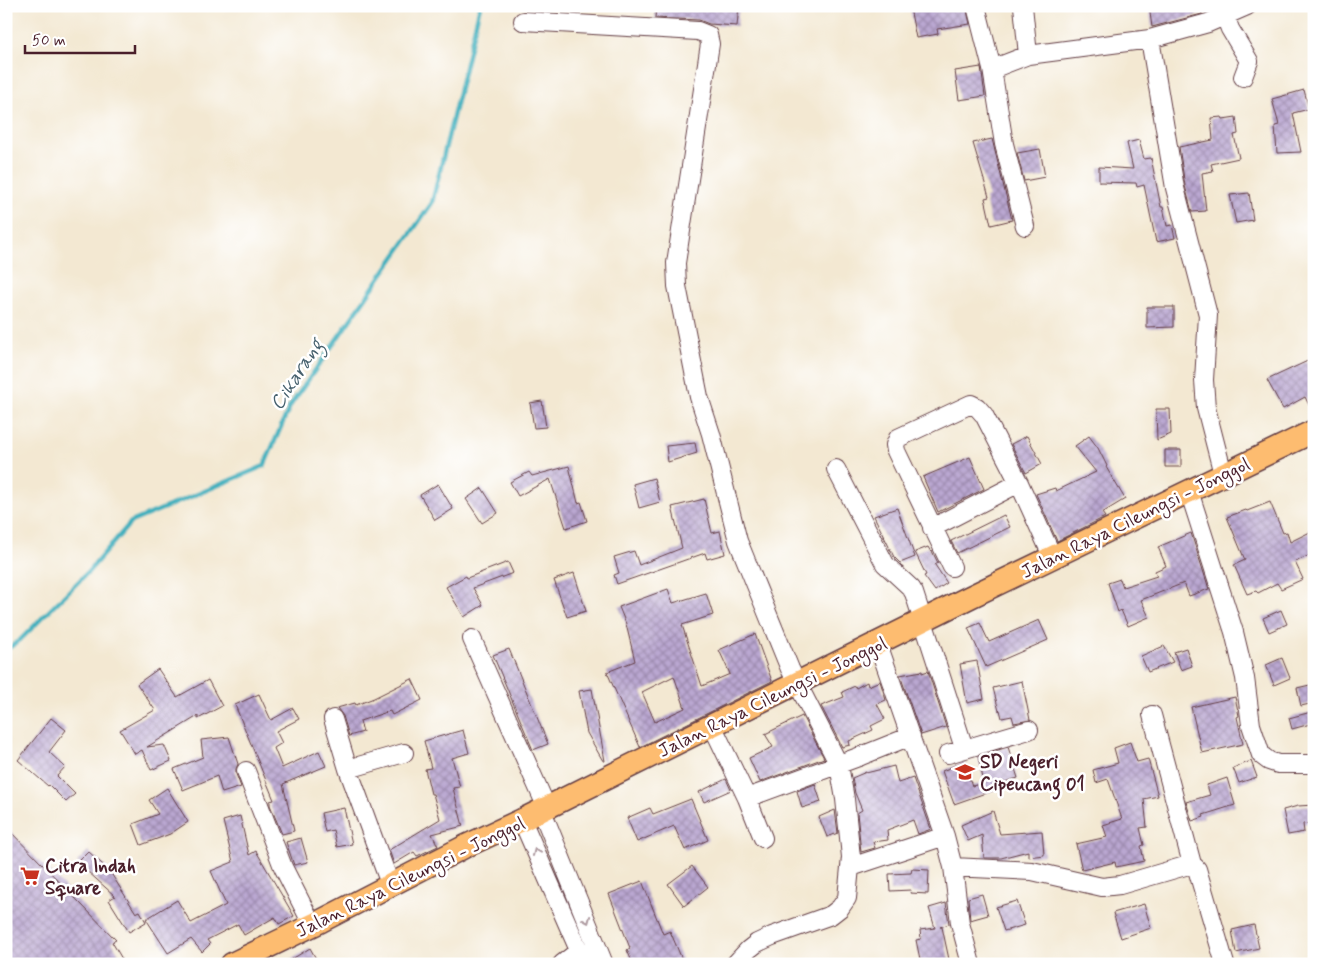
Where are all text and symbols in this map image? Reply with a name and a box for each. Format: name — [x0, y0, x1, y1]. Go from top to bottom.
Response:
scale bar — [25, 22, 135, 54]
text: 50 m — [32, 31, 66, 51]
water label: Cikarang — [264, 332, 333, 417]
street label: Jalan Raya Cileungsi - Jonggol — [1017, 452, 1255, 587]
street label: Jalan Raya Cileungsi - Jonggol — [654, 631, 892, 766]
place label: SD Negeri Cipeucang 01 — [980, 750, 1085, 800]
school or university icon: SD Negeri Cipeucang 01 — [954, 761, 976, 783]
street label: Jalan Raya Cileungsi - Jonggol — [292, 811, 530, 946]
one-way arrow — [531, 848, 542, 857]
place label: Citra Indah Square — [45, 854, 136, 901]
supermarket icon: Citra Indah Square — [19, 865, 41, 887]
one-way arrow — [581, 915, 591, 924]

